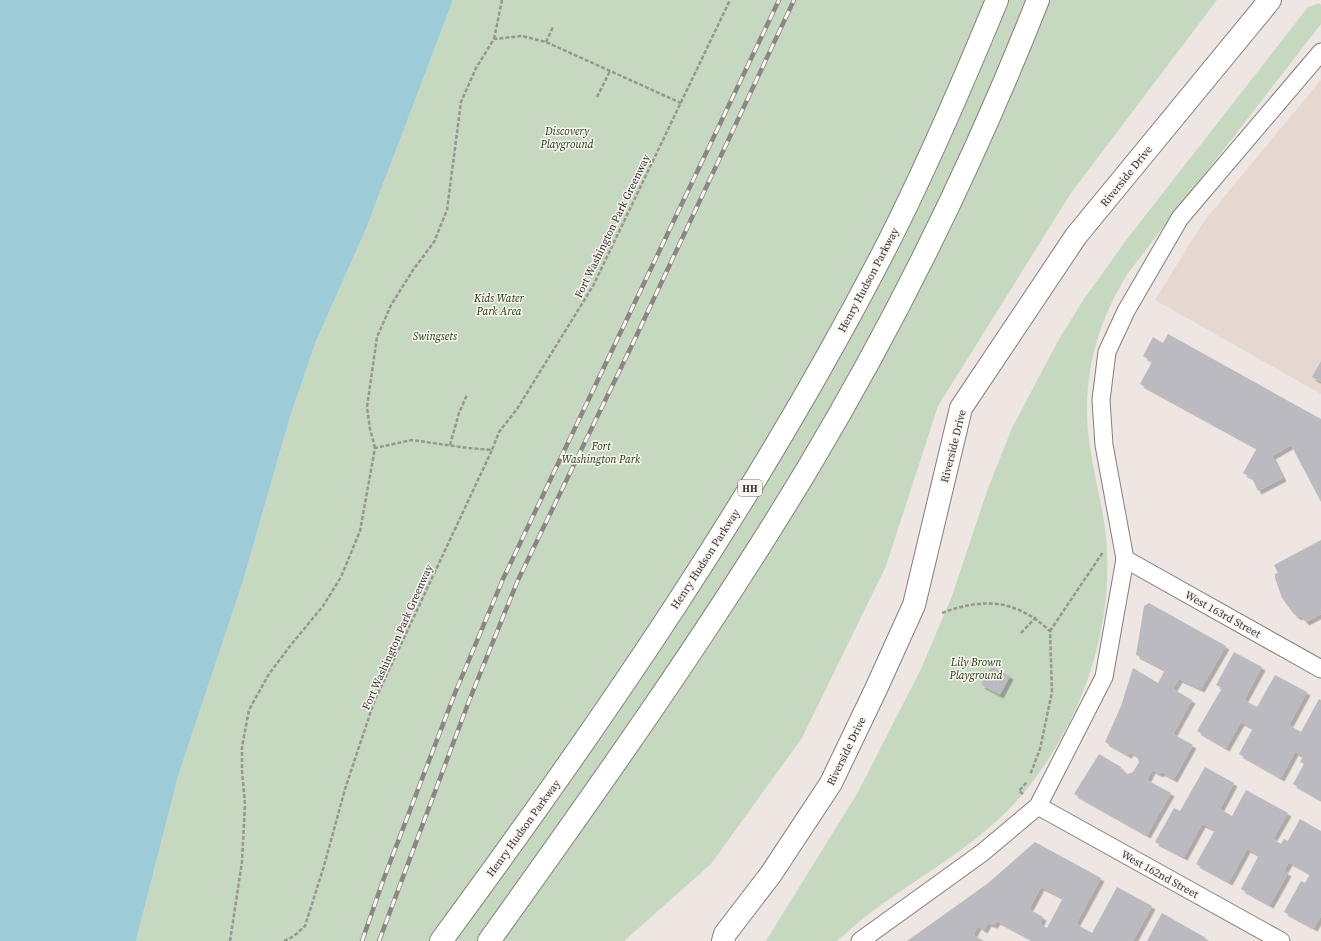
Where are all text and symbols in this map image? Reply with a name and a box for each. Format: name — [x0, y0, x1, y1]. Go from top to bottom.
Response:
park label: Discovery Playground — [539, 124, 594, 152]
street label: Riverside Drive — [1097, 142, 1156, 210]
street label: Fort Washington Park Greenway — [571, 152, 654, 300]
street label: Henry Hudson Parkway — [834, 225, 903, 335]
park label: Kids Water Park Area — [473, 291, 525, 319]
park label: Swingsets — [413, 329, 457, 344]
street label: Riverside Drive — [937, 408, 970, 484]
park label: Fort Washington Park — [562, 439, 641, 467]
road number: HH — [738, 480, 762, 496]
street label: Henry Hudson Parkway — [667, 506, 744, 612]
street label: Fort Washington Park Greenway — [358, 562, 437, 712]
street label: West 163rd Street — [1182, 587, 1264, 642]
park label: Lily Brown Playground — [948, 655, 1003, 683]
street label: Riverside Drive — [823, 714, 870, 788]
street label: Henry Hudson Parkway — [483, 776, 564, 880]
street label: West 162nd Street — [1118, 847, 1202, 902]

